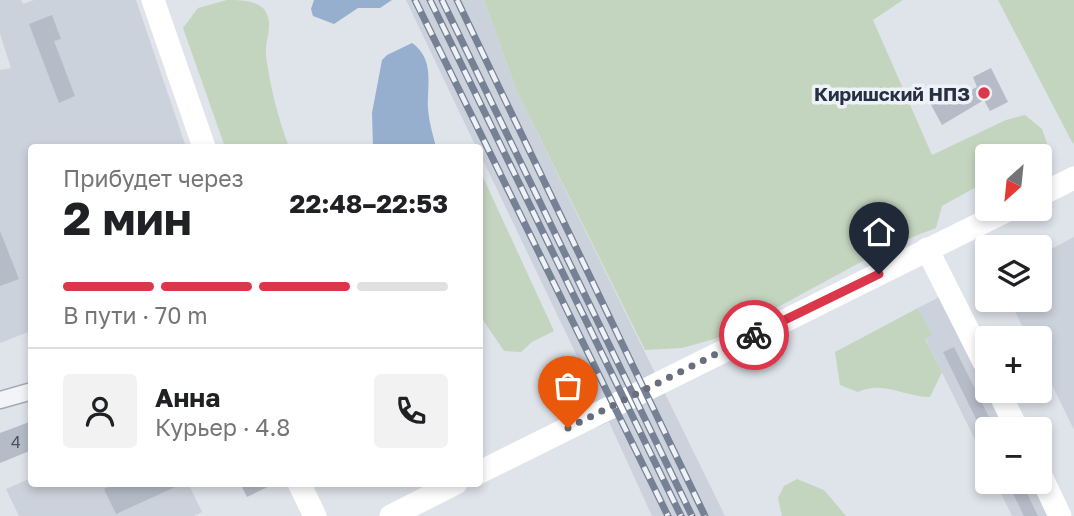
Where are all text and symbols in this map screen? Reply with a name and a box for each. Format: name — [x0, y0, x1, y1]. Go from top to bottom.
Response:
place label: Киришский НПЗ — [814, 82, 970, 105]
marker: Киришский НПЗ — [976, 85, 992, 101]
north arrow — [975, 144, 1052, 220]
map controls — [975, 144, 1052, 494]
text: Прибудет через — [63, 164, 244, 192]
text: 22:48–22:53 — [290, 188, 448, 219]
text: 2 мин — [63, 190, 192, 245]
pin — [849, 202, 909, 274]
icon: home — [860, 213, 898, 251]
button: layers — [975, 235, 1052, 312]
courier — [719, 300, 789, 370]
text: В пути · 70 m — [63, 301, 208, 329]
icon: bike — [735, 316, 773, 354]
button: + — [975, 326, 1052, 403]
pin — [538, 356, 598, 428]
icon: bag — [549, 367, 587, 405]
button: person — [63, 374, 137, 448]
button: phone — [374, 374, 448, 448]
text: Анна — [155, 382, 220, 413]
text: Курьер · 4.8 — [155, 413, 290, 441]
button: − — [975, 417, 1052, 494]
house number: 4 — [11, 432, 21, 452]

